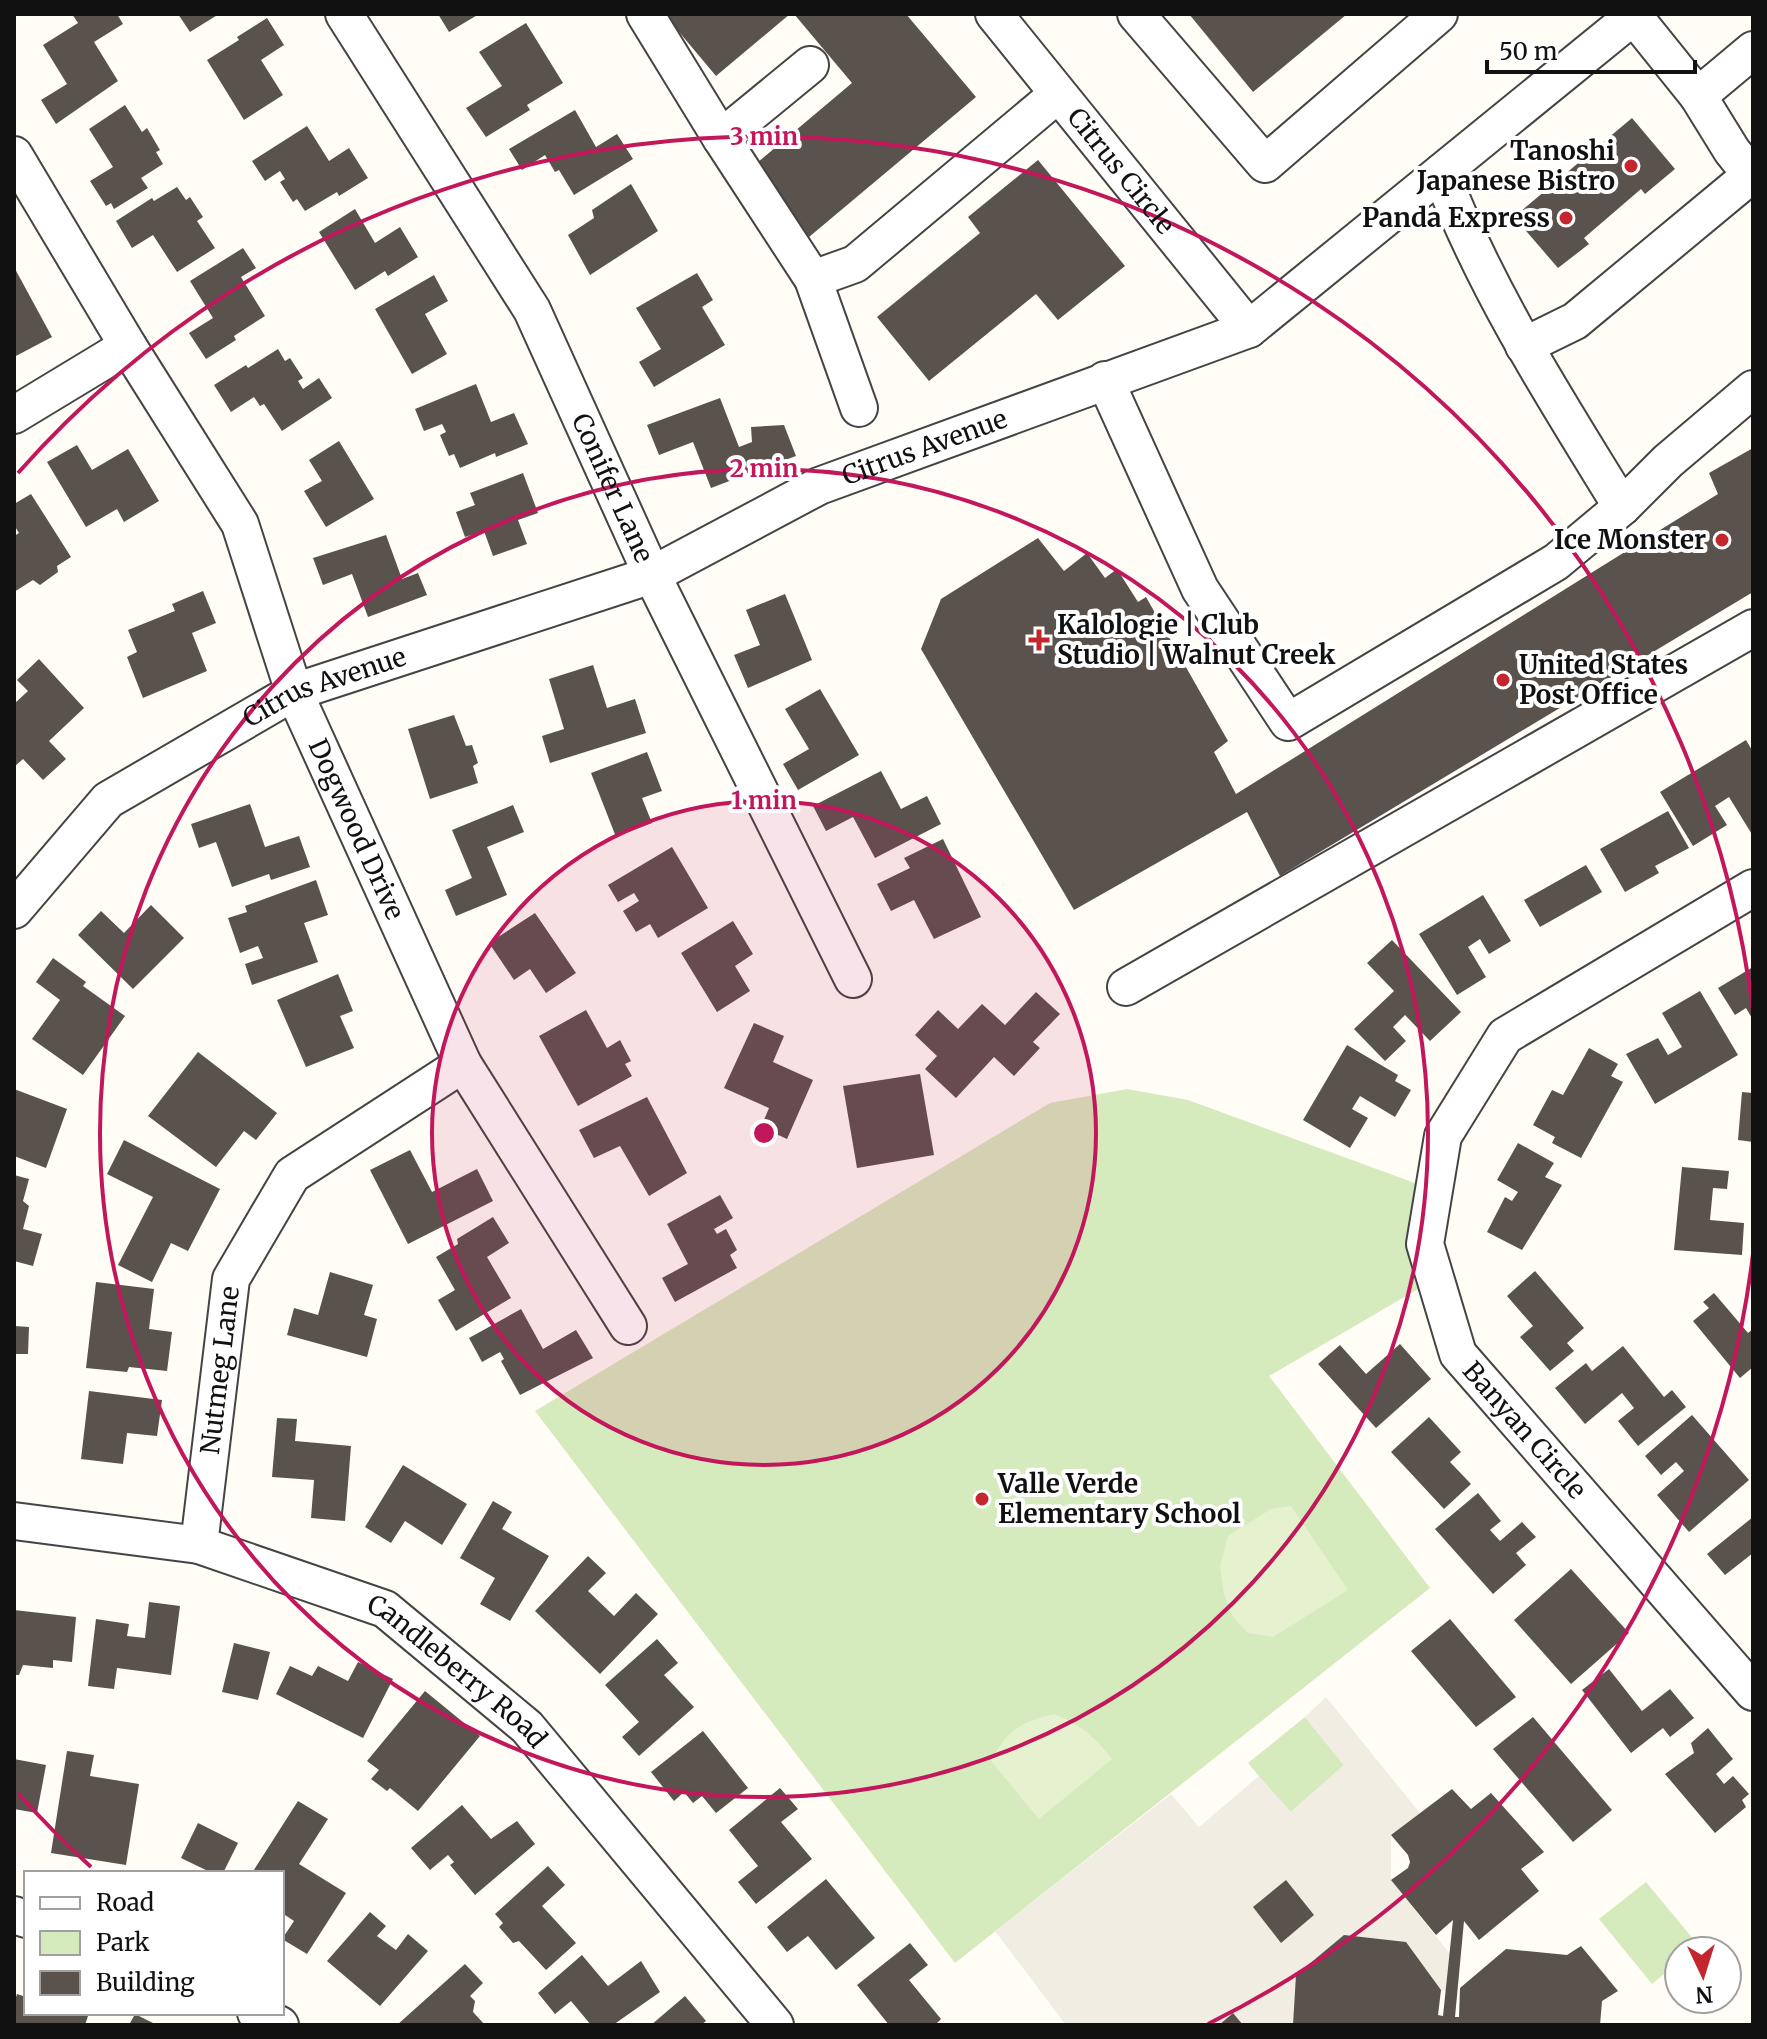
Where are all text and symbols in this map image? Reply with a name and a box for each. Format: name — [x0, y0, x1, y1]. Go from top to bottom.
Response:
scale bar — [1487, 24, 1695, 74]
text: 50 m — [1499, 36, 1558, 67]
street label: Citrus Circle — [1061, 101, 1182, 240]
text: 3 min — [730, 121, 798, 152]
place label: Tanoshi Japanese Bistro — [1416, 134, 1615, 197]
marker: Tanoshi Japanese Bistro — [1622, 157, 1640, 175]
place label: Panda Express — [1362, 201, 1550, 234]
marker: Panda Express — [1557, 209, 1575, 227]
street label: Citrus Avenue — [837, 402, 1011, 492]
street label: Conifer Lane — [565, 408, 661, 567]
text: 2 min — [730, 453, 798, 484]
place label: Ice Monster — [1554, 523, 1706, 556]
marker: Ice Monster — [1713, 531, 1731, 549]
place label: Kalologie | Club Studio | Walnut Creek — [1057, 608, 1336, 671]
marker: Kalologie | Club Studio | Walnut Creek — [1028, 629, 1050, 651]
street label: Citrus Avenue — [237, 640, 410, 734]
place label: United States Post Office — [1519, 648, 1688, 711]
marker: United States Post Office — [1494, 671, 1512, 689]
street label: Dogwood Drive — [302, 734, 412, 925]
text: 1 min — [731, 785, 797, 816]
centre of rings — [750, 1119, 778, 1147]
street label: Nutmeg Lane — [193, 1284, 246, 1456]
street label: Banyan Circle — [1456, 1354, 1594, 1505]
place label: Valle Verde Elementary School — [997, 1467, 1241, 1530]
marker: Valle Verde Elementary School — [973, 1490, 991, 1508]
street label: Candleberry Road — [363, 1587, 554, 1754]
legend — [24, 1871, 284, 2015]
text: Road — [96, 1887, 154, 1918]
text: Park — [96, 1927, 150, 1958]
north arrow — [1663, 1935, 1743, 2015]
text: Building — [96, 1967, 195, 1998]
text: N — [1694, 1980, 1714, 2010]

